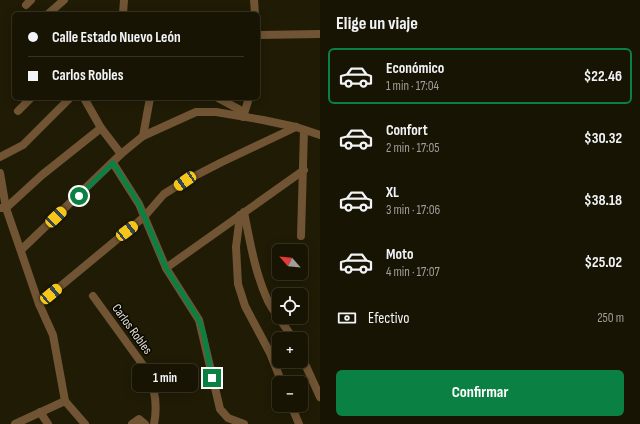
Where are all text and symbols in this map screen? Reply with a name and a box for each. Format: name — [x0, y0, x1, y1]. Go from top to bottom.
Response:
text: Elige un viaje — [336, 13, 418, 34]
text: Calle Estado Nuevo León — [52, 28, 181, 47]
icon: car — [338, 58, 374, 94]
text: Económico — [386, 59, 444, 78]
text: Carlos Robles — [52, 66, 123, 85]
text: $22.46 — [584, 67, 622, 86]
text: 1 min · 17:04 — [386, 78, 439, 94]
icon: car — [338, 120, 374, 156]
text: Confort — [386, 121, 428, 140]
text: $30.32 — [584, 129, 622, 148]
text: 2 min · 17:05 — [386, 140, 440, 156]
car — [172, 169, 198, 193]
icon: car — [338, 182, 374, 218]
text: XL — [386, 183, 399, 202]
route start — [70, 187, 88, 205]
text: $38.18 — [584, 191, 622, 210]
text: 3 min · 17:06 — [386, 202, 440, 218]
car — [43, 204, 69, 230]
car — [114, 219, 140, 243]
north arrow — [272, 244, 308, 280]
map controls — [272, 244, 308, 412]
icon: car — [338, 244, 374, 280]
text: Moto — [386, 245, 413, 264]
text: $25.02 — [584, 253, 622, 272]
text: 4 min · 17:07 — [386, 264, 440, 280]
car — [38, 282, 64, 306]
button: locate — [272, 288, 308, 324]
street label: Carlos Robles — [108, 301, 156, 358]
icon: cash — [336, 307, 358, 329]
text: Efectivo — [368, 309, 409, 328]
text: 250 m — [597, 310, 624, 326]
button: + — [272, 332, 308, 368]
callout: 1 min — [132, 364, 198, 392]
route end — [203, 369, 221, 387]
text: 1 min — [153, 370, 177, 386]
button: Confirmar — [336, 370, 624, 416]
button: − — [272, 376, 308, 412]

